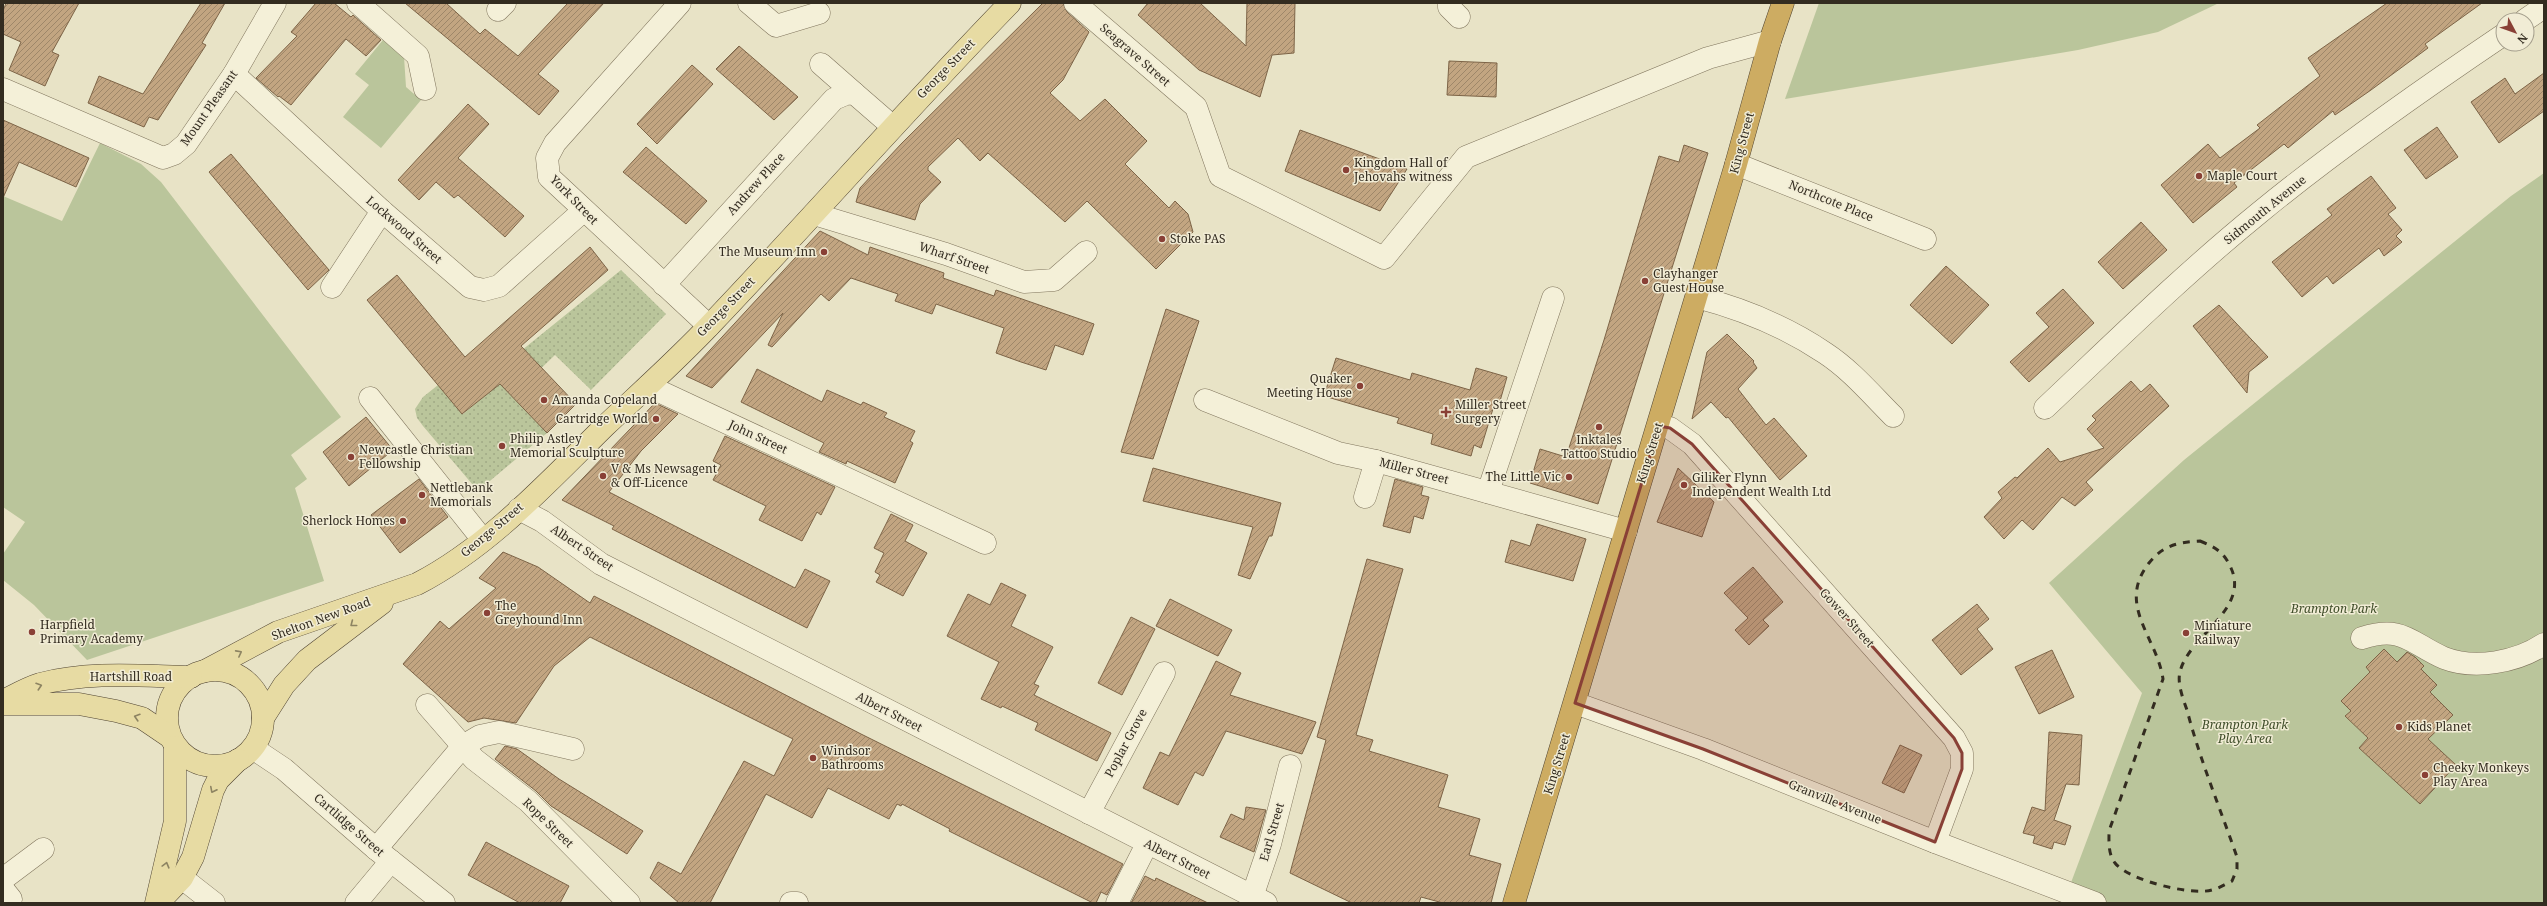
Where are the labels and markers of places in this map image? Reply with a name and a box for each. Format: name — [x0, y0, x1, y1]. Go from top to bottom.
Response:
place label: Kingdom Hall of Jehovahs witness — [1353, 154, 1453, 185]
marker: Kingdom Hall of Jehovahs witness — [1341, 165, 1351, 175]
place label: Maple Court — [2207, 167, 2277, 184]
marker: Maple Court — [2194, 171, 2204, 181]
place label: Stoke PAS — [1170, 230, 1226, 247]
marker: Stoke PAS — [1157, 234, 1167, 244]
place label: The Museum Inn — [719, 243, 816, 260]
marker: The Museum Inn — [819, 247, 829, 257]
place label: Clayhanger Guest House — [1653, 265, 1724, 296]
marker: Clayhanger Guest House — [1640, 276, 1650, 286]
place label: Quaker Meeting House — [1267, 370, 1352, 401]
marker: Quaker Meeting House — [1355, 381, 1365, 391]
place label: Amanda Copeland — [552, 391, 658, 408]
marker: Amanda Copeland — [539, 395, 549, 405]
place label: Miller Street Surgery — [1455, 396, 1526, 427]
marker: Miller Street Surgery — [1440, 406, 1452, 418]
place label: Cartridge World — [556, 410, 649, 427]
marker: Cartridge World — [651, 414, 661, 424]
marker: Inktales Tattoo Studio — [1594, 422, 1604, 432]
place label: Philip Astley Memorial Sculpture — [510, 430, 624, 461]
place label: Inktales Tattoo Studio — [1561, 431, 1637, 462]
place label: Newcastle Christian Fellowship — [359, 441, 473, 472]
marker: Philip Astley Memorial Sculpture — [497, 441, 507, 451]
marker: Newcastle Christian Fellowship — [346, 452, 356, 462]
place label: V & Ms Newsagent & Off-Licence — [611, 460, 717, 491]
place label: The Little Vic — [1486, 468, 1561, 485]
place label: Giliker Flynn Independent Wealth Ltd — [1692, 469, 1832, 500]
marker: V & Ms Newsagent & Off-Licence — [598, 471, 608, 481]
marker: The Little Vic — [1564, 472, 1574, 482]
place label: Nettlebank Memorials — [430, 479, 494, 510]
marker: Giliker Flynn Independent Wealth Ltd — [1679, 480, 1689, 490]
marker: Nettlebank Memorials — [417, 490, 427, 500]
place label: Sherlock Homes — [302, 512, 395, 529]
marker: Sherlock Homes — [398, 516, 408, 526]
place label: The Greyhound Inn — [495, 597, 583, 628]
marker: The Greyhound Inn — [482, 608, 492, 618]
place label: Harpfield Primary Academy — [40, 616, 143, 647]
place label: Miniature Railway — [2194, 617, 2251, 648]
marker: Harpfield Primary Academy — [27, 627, 37, 637]
marker: Miniature Railway — [2181, 628, 2191, 638]
place label: Kids Planet — [2407, 718, 2471, 735]
marker: Kids Planet — [2394, 722, 2404, 732]
place label: Windsor Bathrooms — [821, 742, 884, 773]
marker: Windsor Bathrooms — [808, 753, 818, 763]
place label: Cheeky Monkeys Play Area — [2433, 759, 2529, 790]
marker: Cheeky Monkeys Play Area — [2420, 770, 2430, 780]

